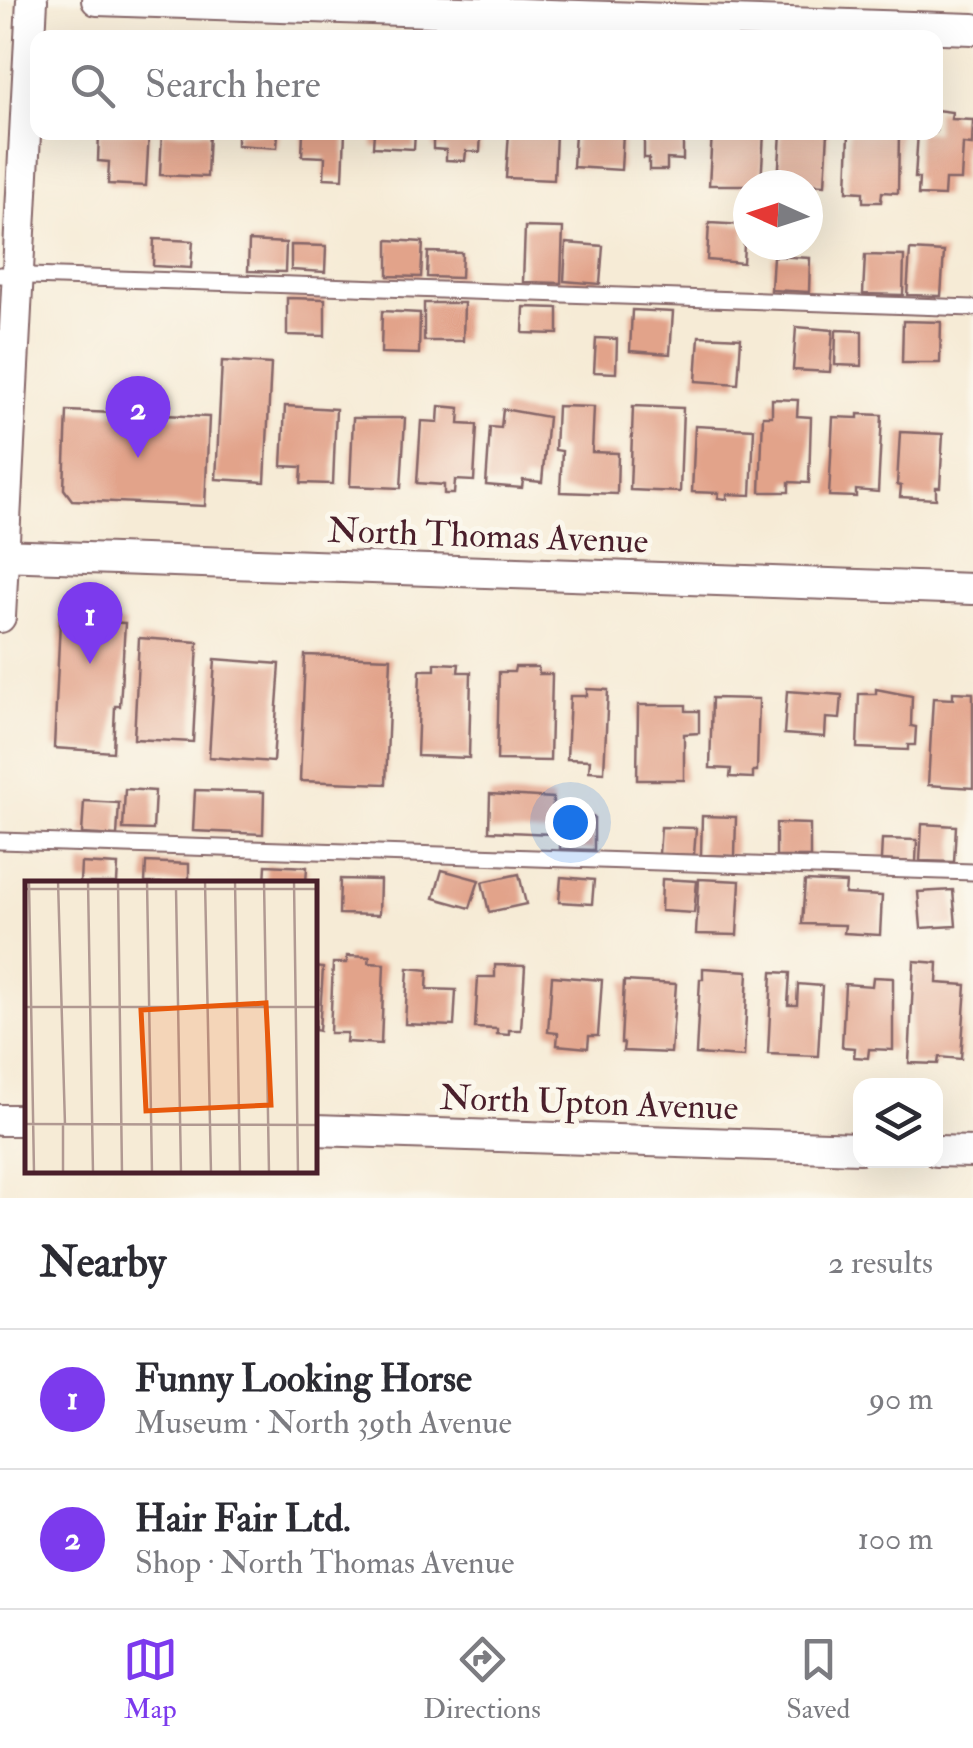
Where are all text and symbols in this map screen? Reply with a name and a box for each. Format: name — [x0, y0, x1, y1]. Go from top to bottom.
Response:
search box — [30, 30, 943, 140]
icon: search — [65, 58, 120, 113]
text: Search here — [145, 61, 321, 109]
north arrow — [733, 170, 823, 260]
pin: 2 — [106, 376, 170, 458]
street label: North Thomas Avenue — [327, 508, 649, 564]
pin: 1 — [58, 582, 122, 664]
your location — [545, 797, 596, 848]
inset map — [25, 881, 318, 1173]
street label: North Upton Avenue — [439, 1076, 739, 1130]
map controls — [853, 1078, 943, 1168]
button: layers — [853, 1078, 943, 1168]
text: Nearby — [40, 1237, 166, 1289]
text: 2 results — [828, 1243, 933, 1283]
text: Funny Looking Horse — [135, 1355, 472, 1403]
text: 1 — [67, 1379, 78, 1419]
text: 90 m — [869, 1379, 933, 1419]
text: Museum · North 39th Avenue — [135, 1403, 512, 1443]
text: Hair Fair Ltd. — [135, 1495, 351, 1543]
text: 2 — [64, 1519, 81, 1559]
text: 100 m — [857, 1519, 933, 1559]
text: Shop · North Thomas Avenue — [135, 1543, 514, 1583]
tab: Map — [123, 1632, 178, 1727]
tab: Directions — [423, 1632, 541, 1727]
tab: Saved — [786, 1632, 850, 1727]

